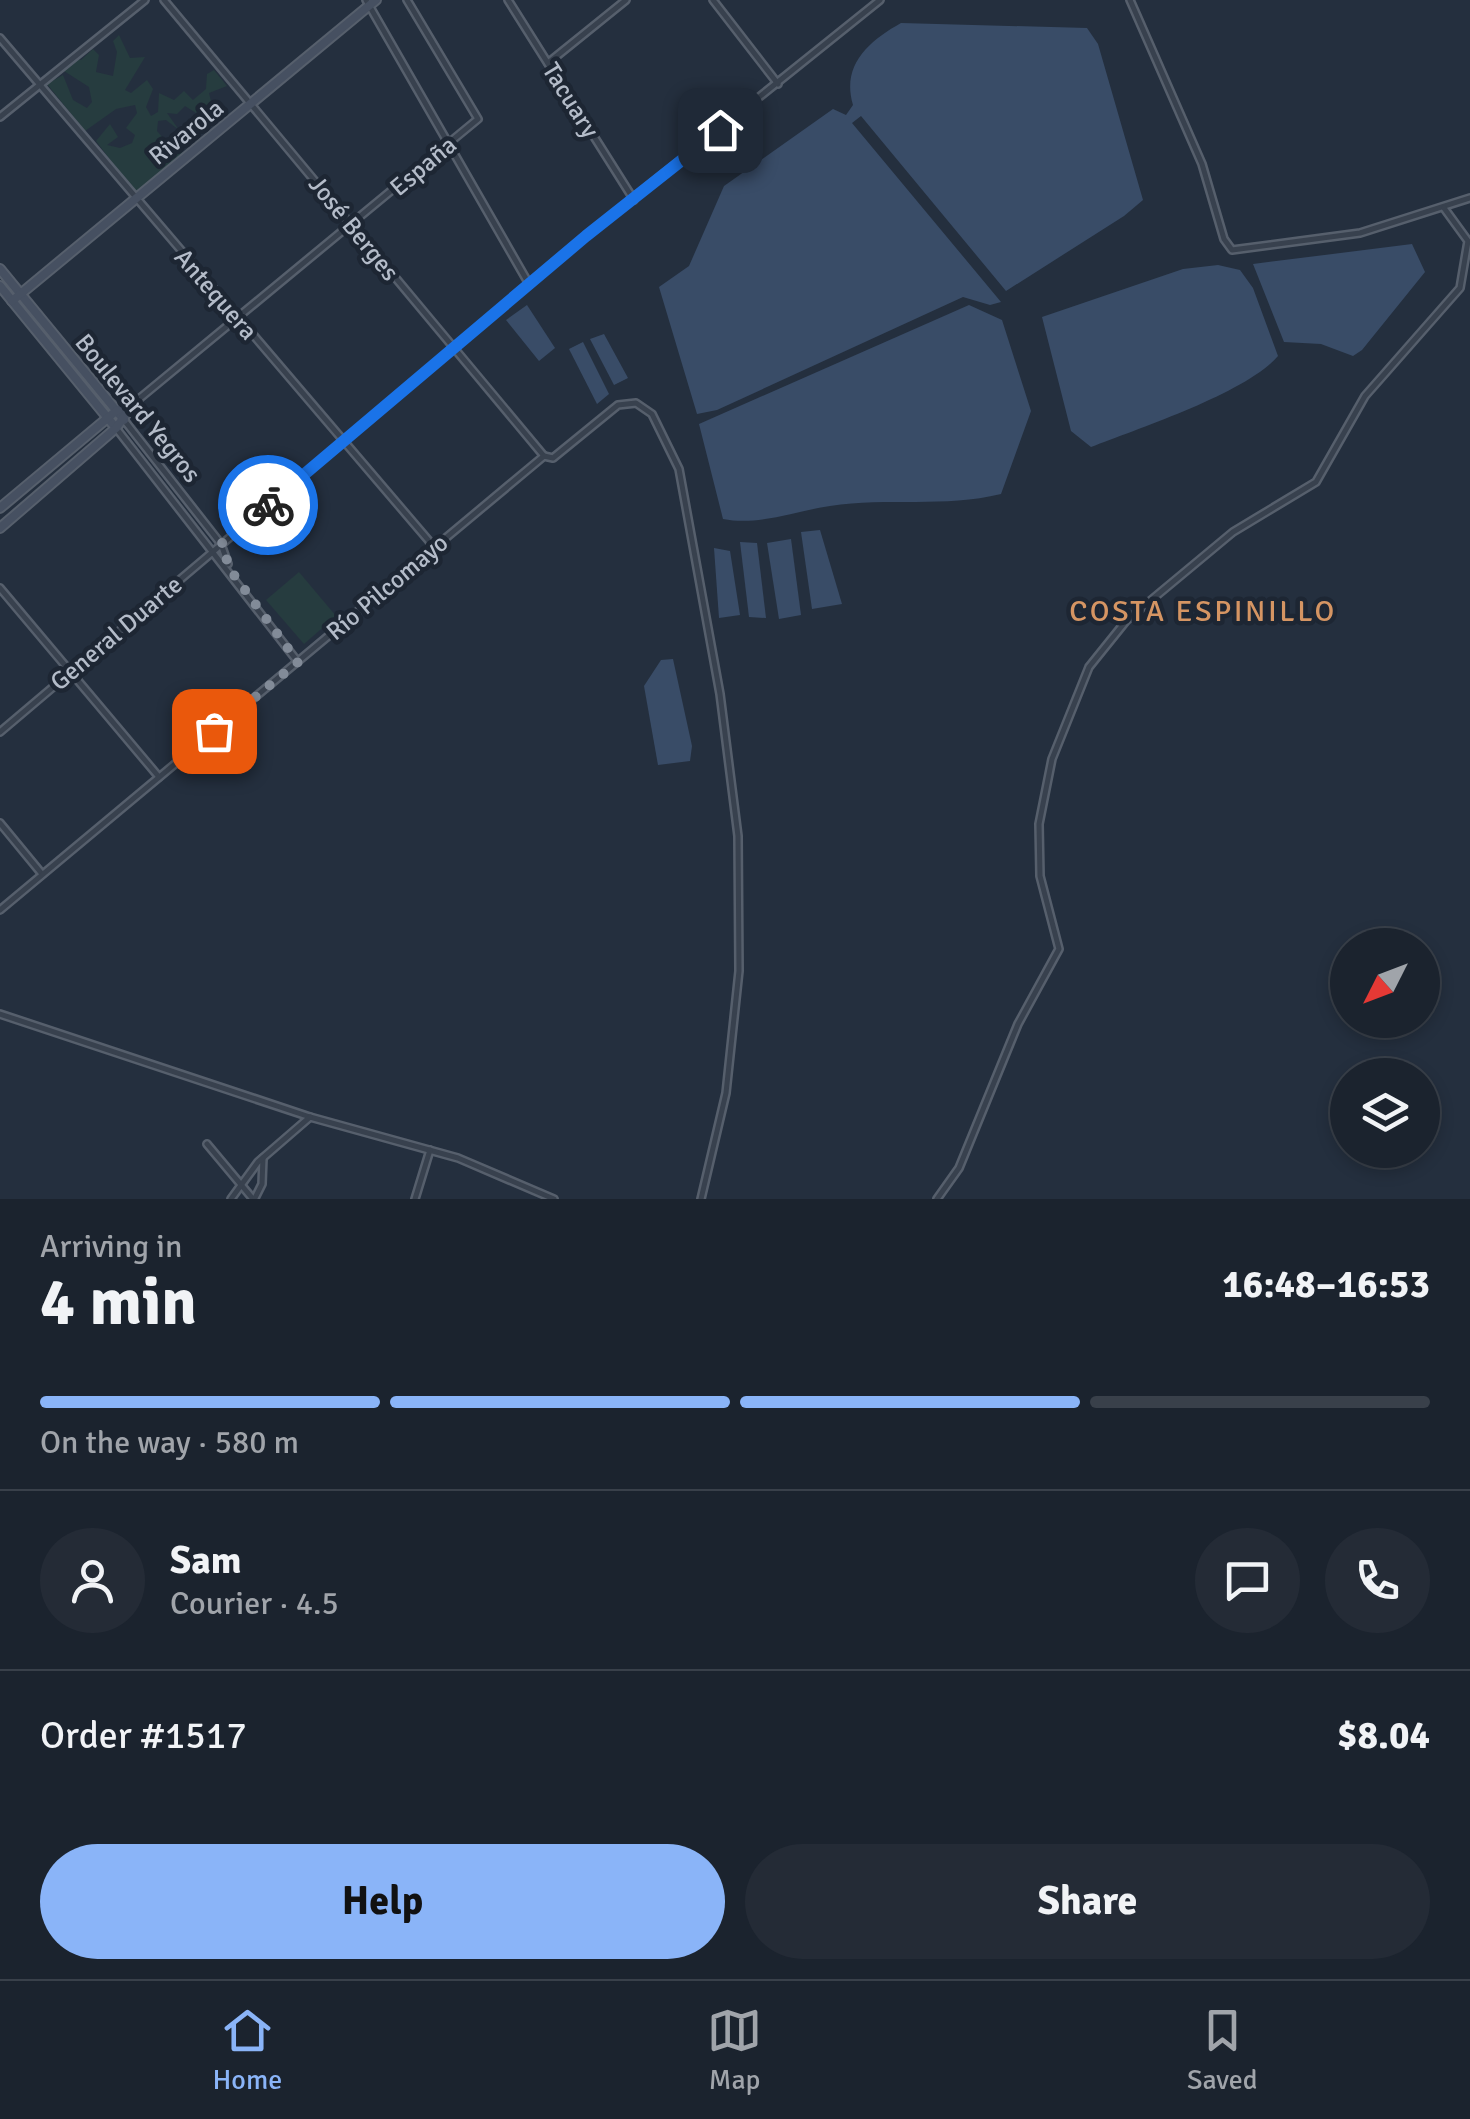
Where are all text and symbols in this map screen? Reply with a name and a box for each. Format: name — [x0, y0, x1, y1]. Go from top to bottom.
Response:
street label: Tacuary — [536, 57, 606, 144]
pin — [678, 88, 763, 173]
street label: Rivarola — [142, 92, 230, 172]
icon: home — [693, 103, 748, 158]
street label: España — [383, 129, 463, 203]
street label: José Berges — [302, 169, 406, 287]
street label: Antequera — [168, 242, 264, 346]
street label: Boulevard Yegros — [69, 327, 207, 489]
courier — [218, 455, 318, 555]
icon: bike — [241, 478, 296, 533]
street label: Río Pilcomayo — [320, 527, 454, 647]
street label: General Duarte — [44, 569, 188, 697]
district label: COSTA ESPINILLO — [1069, 593, 1337, 630]
pin — [172, 689, 257, 774]
icon: bag — [187, 704, 242, 759]
north arrow — [1330, 928, 1440, 1038]
map controls — [1330, 928, 1440, 1168]
button: layers — [1330, 1058, 1440, 1168]
text: Arriving in — [40, 1227, 182, 1266]
text: 16:48–16:53 — [1222, 1261, 1430, 1308]
text: 4 min — [40, 1263, 197, 1343]
text: On the way · 580 m — [40, 1423, 299, 1462]
button: person — [40, 1528, 145, 1633]
button: chat — [1195, 1528, 1300, 1633]
button: phone — [1325, 1528, 1430, 1633]
text: Sam — [170, 1537, 241, 1584]
text: Courier · 4.5 — [170, 1584, 339, 1623]
text: Order #1517 — [40, 1712, 247, 1759]
text: $8.04 — [1337, 1712, 1430, 1759]
button: Help — [40, 1844, 725, 1959]
button: Share — [745, 1844, 1430, 1959]
tab: Home — [212, 2003, 282, 2097]
tab: Map — [707, 2003, 762, 2097]
tab: Saved — [1187, 2003, 1258, 2097]

